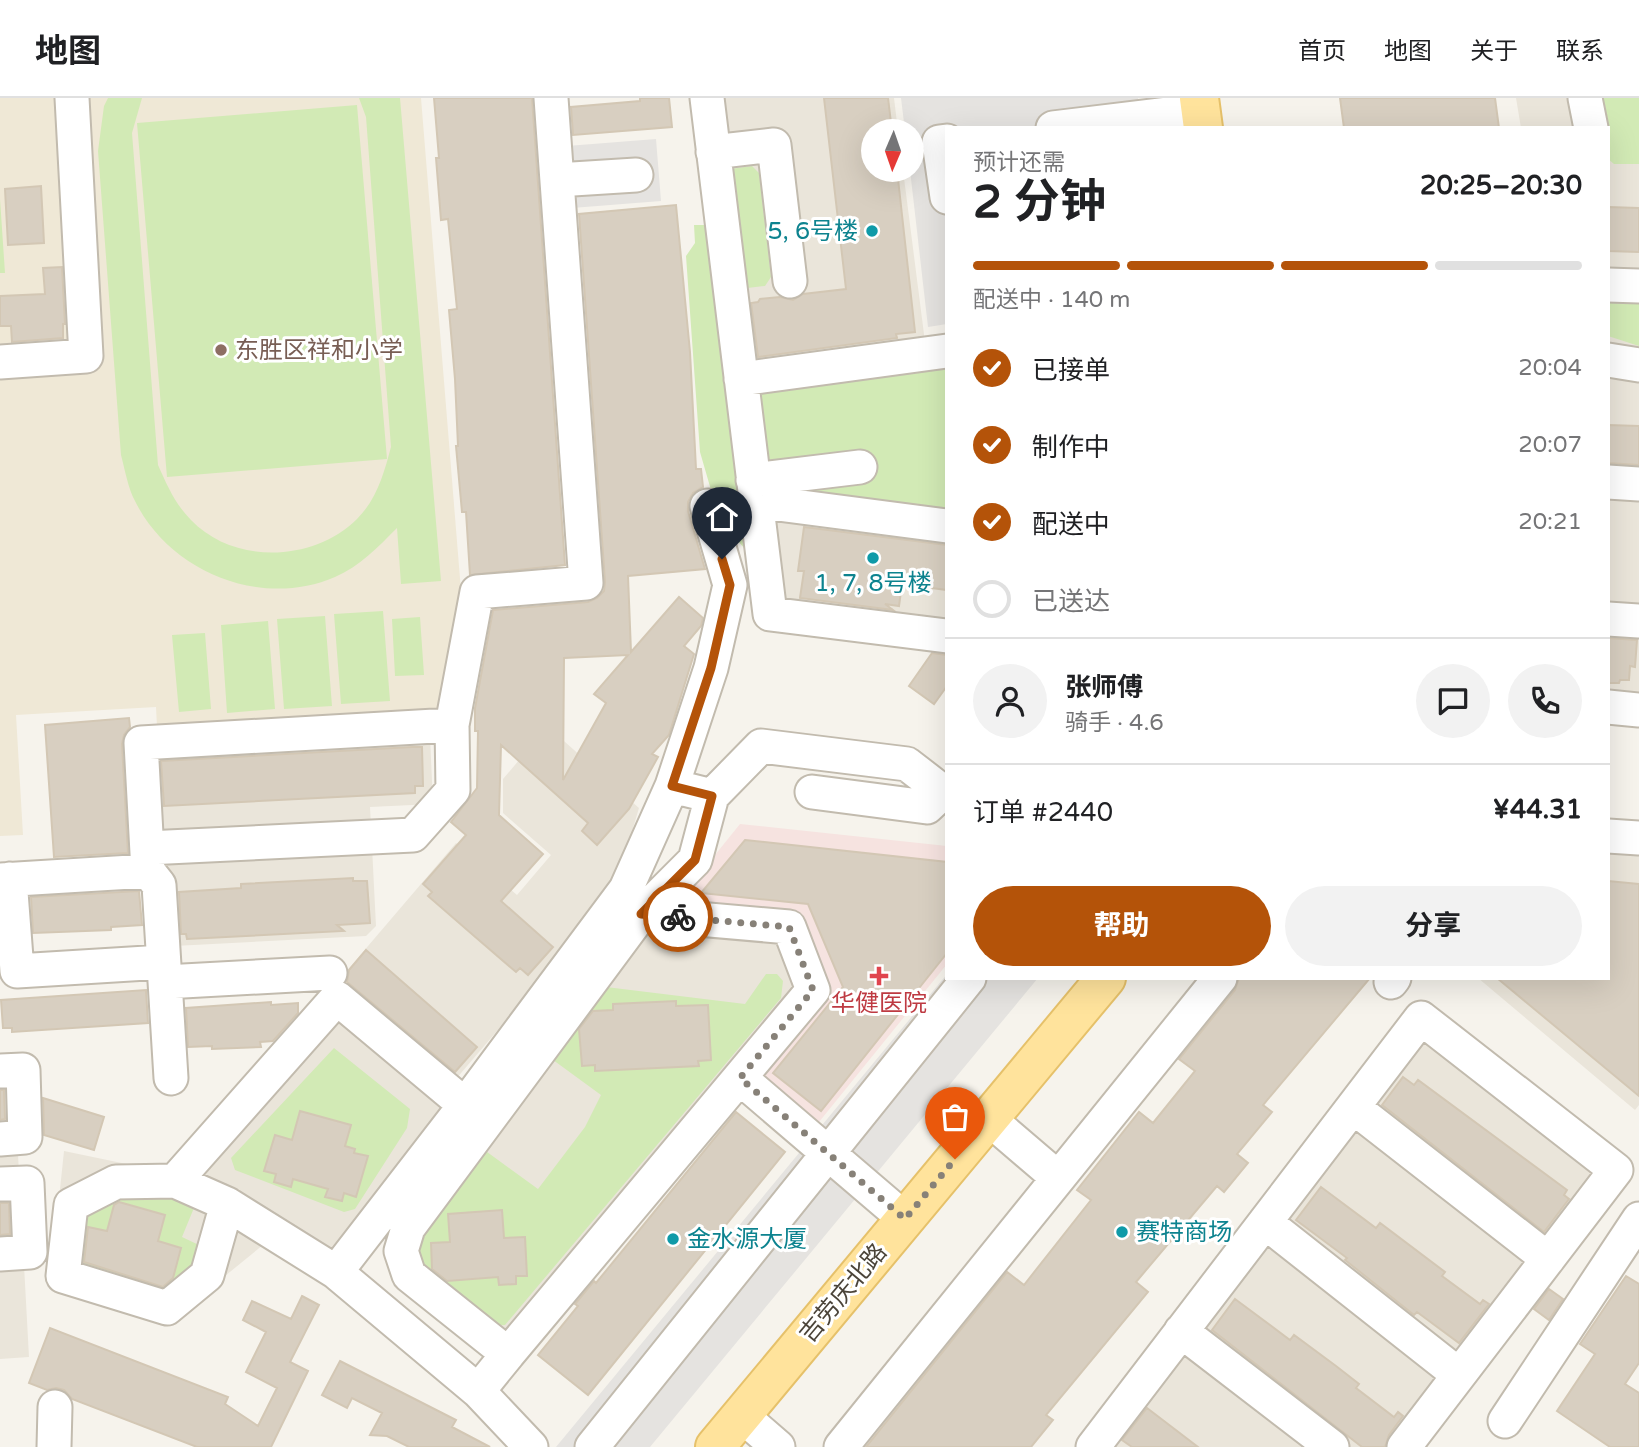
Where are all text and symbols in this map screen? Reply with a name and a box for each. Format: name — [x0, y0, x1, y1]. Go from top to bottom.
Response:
text: 地图 — [35, 32, 101, 71]
text: 首页 — [1298, 37, 1346, 66]
text: 地图 — [1384, 37, 1432, 66]
text: 关于 — [1470, 37, 1518, 66]
text: 联系 — [1556, 37, 1604, 66]
north arrow — [861, 119, 924, 182]
map controls — [861, 119, 924, 182]
text: 预计还需 — [973, 149, 1065, 177]
text: 20:25–20:30 — [1420, 170, 1582, 201]
text: 2 分钟 — [973, 175, 1106, 230]
place label: 5, 6号楼 — [768, 217, 858, 246]
marker: 5, 6号楼 — [864, 223, 880, 239]
text: 配送中 · 140 m — [973, 286, 1130, 314]
place label: 东胜区祥和小学 — [235, 336, 403, 365]
marker: 东胜区祥和小学 — [213, 342, 229, 358]
icon: check — [973, 349, 1011, 387]
text: 20:04 — [1518, 354, 1582, 382]
text: 已接单 — [1032, 355, 1110, 386]
icon: check — [973, 426, 1011, 464]
text: 20:07 — [1518, 431, 1582, 459]
text: 制作中 — [1032, 432, 1110, 463]
pin — [692, 487, 752, 559]
icon: home — [703, 498, 741, 536]
icon: check — [973, 503, 1011, 541]
text: 20:21 — [1518, 508, 1582, 536]
text: 配送中 — [1032, 509, 1110, 540]
marker: 1, 7, 8号楼 — [865, 550, 881, 566]
place label: 1, 7, 8号楼 — [815, 569, 931, 598]
text: 已送达 — [1032, 586, 1110, 617]
button: person — [973, 664, 1047, 738]
button: chat — [1416, 664, 1490, 738]
button: phone — [1508, 664, 1582, 738]
text: 张师傅 — [1065, 672, 1143, 703]
text: 骑手 · 4.6 — [1065, 709, 1164, 737]
text: ¥44.31 — [1493, 794, 1582, 825]
text: 订单 #2440 — [973, 797, 1113, 828]
courier — [643, 882, 713, 952]
button: 帮助 — [973, 886, 1271, 966]
button: 分享 — [1285, 886, 1582, 966]
icon: bike — [659, 898, 697, 936]
marker: 华健医院 — [869, 966, 889, 986]
place label: 华健医院 — [831, 989, 927, 1018]
pin — [925, 1087, 985, 1159]
icon: bag — [936, 1098, 974, 1136]
place label: 赛特商场 — [1136, 1218, 1232, 1247]
marker: 赛特商场 — [1114, 1224, 1130, 1240]
place label: 金水源大厦 — [687, 1225, 807, 1254]
marker: 金水源大厦 — [665, 1231, 681, 1247]
street label: 吉劳庆北路 — [794, 1238, 893, 1349]

